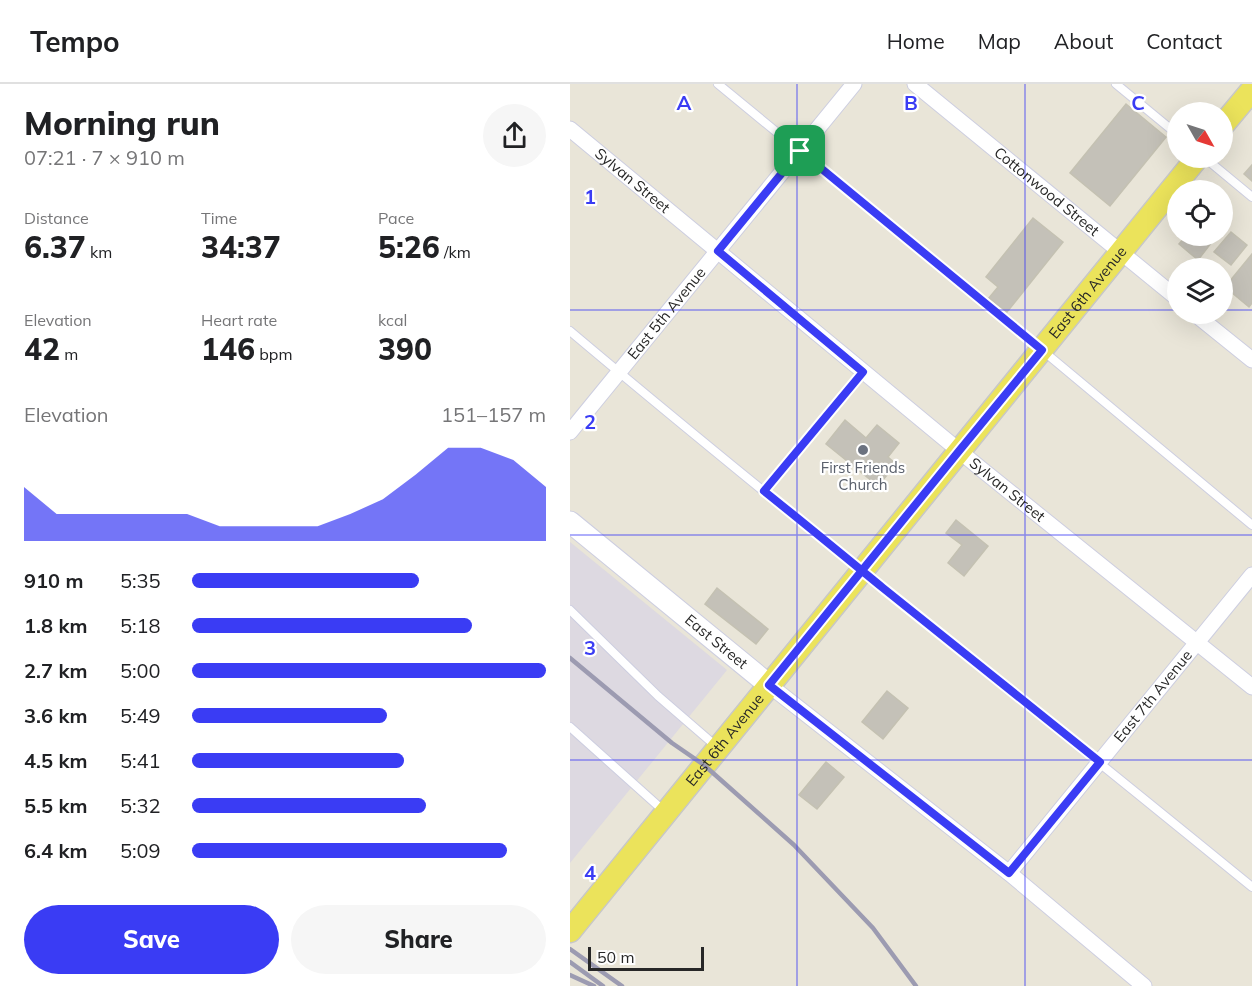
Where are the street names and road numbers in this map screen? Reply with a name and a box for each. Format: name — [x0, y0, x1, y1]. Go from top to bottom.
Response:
street label: Cottonwood Street — [990, 143, 1103, 240]
street label: Sylvan Street — [591, 144, 674, 217]
street label: East 6th Avenue — [1044, 242, 1131, 342]
street label: East 5th Avenue — [623, 263, 710, 363]
street label: Sylvan Street — [966, 453, 1049, 526]
street label: East Street — [681, 610, 752, 673]
street label: East 7th Avenue — [1109, 646, 1196, 746]
street label: East 6th Avenue — [681, 690, 768, 790]

